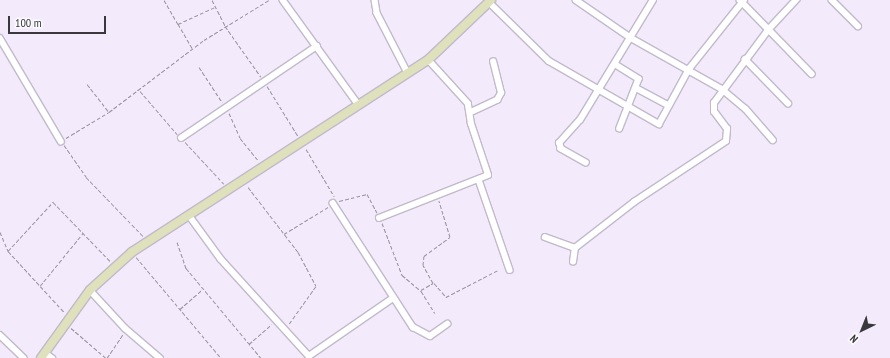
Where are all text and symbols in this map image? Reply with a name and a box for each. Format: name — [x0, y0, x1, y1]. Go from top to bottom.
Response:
scale bar — [10, 8, 108, 34]
text: 100 m — [15, 15, 42, 30]
north arrow — [842, 310, 882, 350]
text: N — [847, 332, 861, 346]

